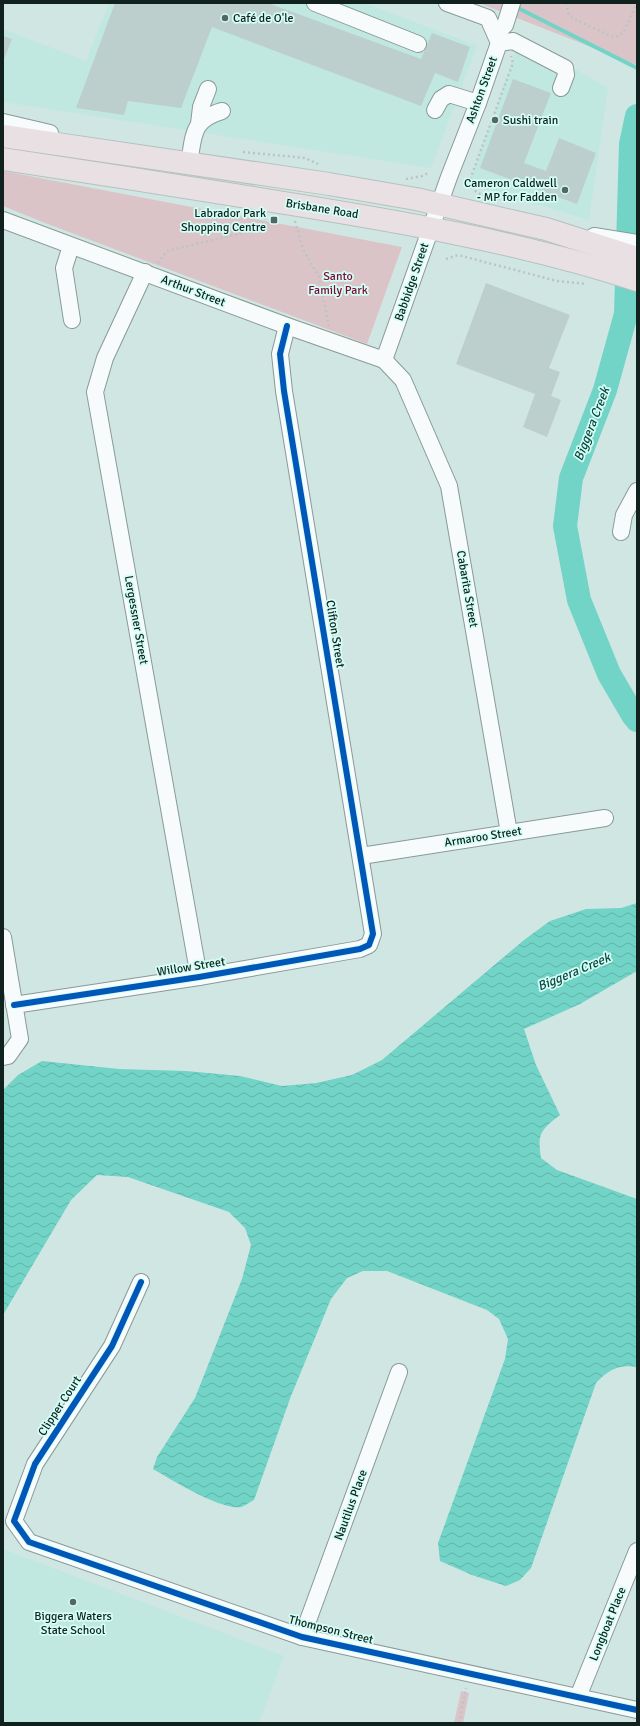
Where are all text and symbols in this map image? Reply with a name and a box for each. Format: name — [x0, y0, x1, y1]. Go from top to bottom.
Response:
place label: Café de O'le — [233, 11, 294, 26]
marker: Café de O'le — [220, 13, 230, 23]
street label: Ashton Street — [463, 55, 501, 125]
place label: Sushi train — [503, 113, 558, 128]
marker: Sushi train — [490, 115, 500, 125]
place label: Cameron Caldwell - MP for Fadden — [464, 176, 557, 205]
marker: Cameron Caldwell - MP for Fadden — [560, 185, 570, 195]
street label: Brisbane Road — [285, 196, 359, 222]
place label: Labrador Park Shopping Centre — [181, 206, 266, 235]
marker: Labrador Park Shopping Centre — [269, 215, 279, 225]
street label: Babbidge Street — [392, 241, 432, 323]
park label: Santo Family Park — [308, 269, 368, 298]
street label: Arthur Street — [159, 272, 227, 310]
water label: Biggera Creek — [571, 383, 614, 463]
street label: Cabarita Street — [453, 549, 481, 629]
street label: Lergessner Street — [121, 574, 151, 666]
street label: Clifton Street — [322, 599, 348, 669]
street label: Armaroo Street — [443, 823, 523, 851]
water label: Biggera Creek — [535, 949, 614, 995]
street label: Willow Street — [156, 954, 226, 980]
street label: Clipper Court — [35, 1373, 85, 1439]
street label: Nautilus Place — [331, 1468, 371, 1542]
street label: Longboat Place — [586, 1585, 630, 1663]
marker: Biggera Waters State School — [68, 1597, 78, 1607]
place label: Biggera Waters State School — [34, 1609, 112, 1638]
street label: Thompson Street — [287, 1612, 375, 1648]

